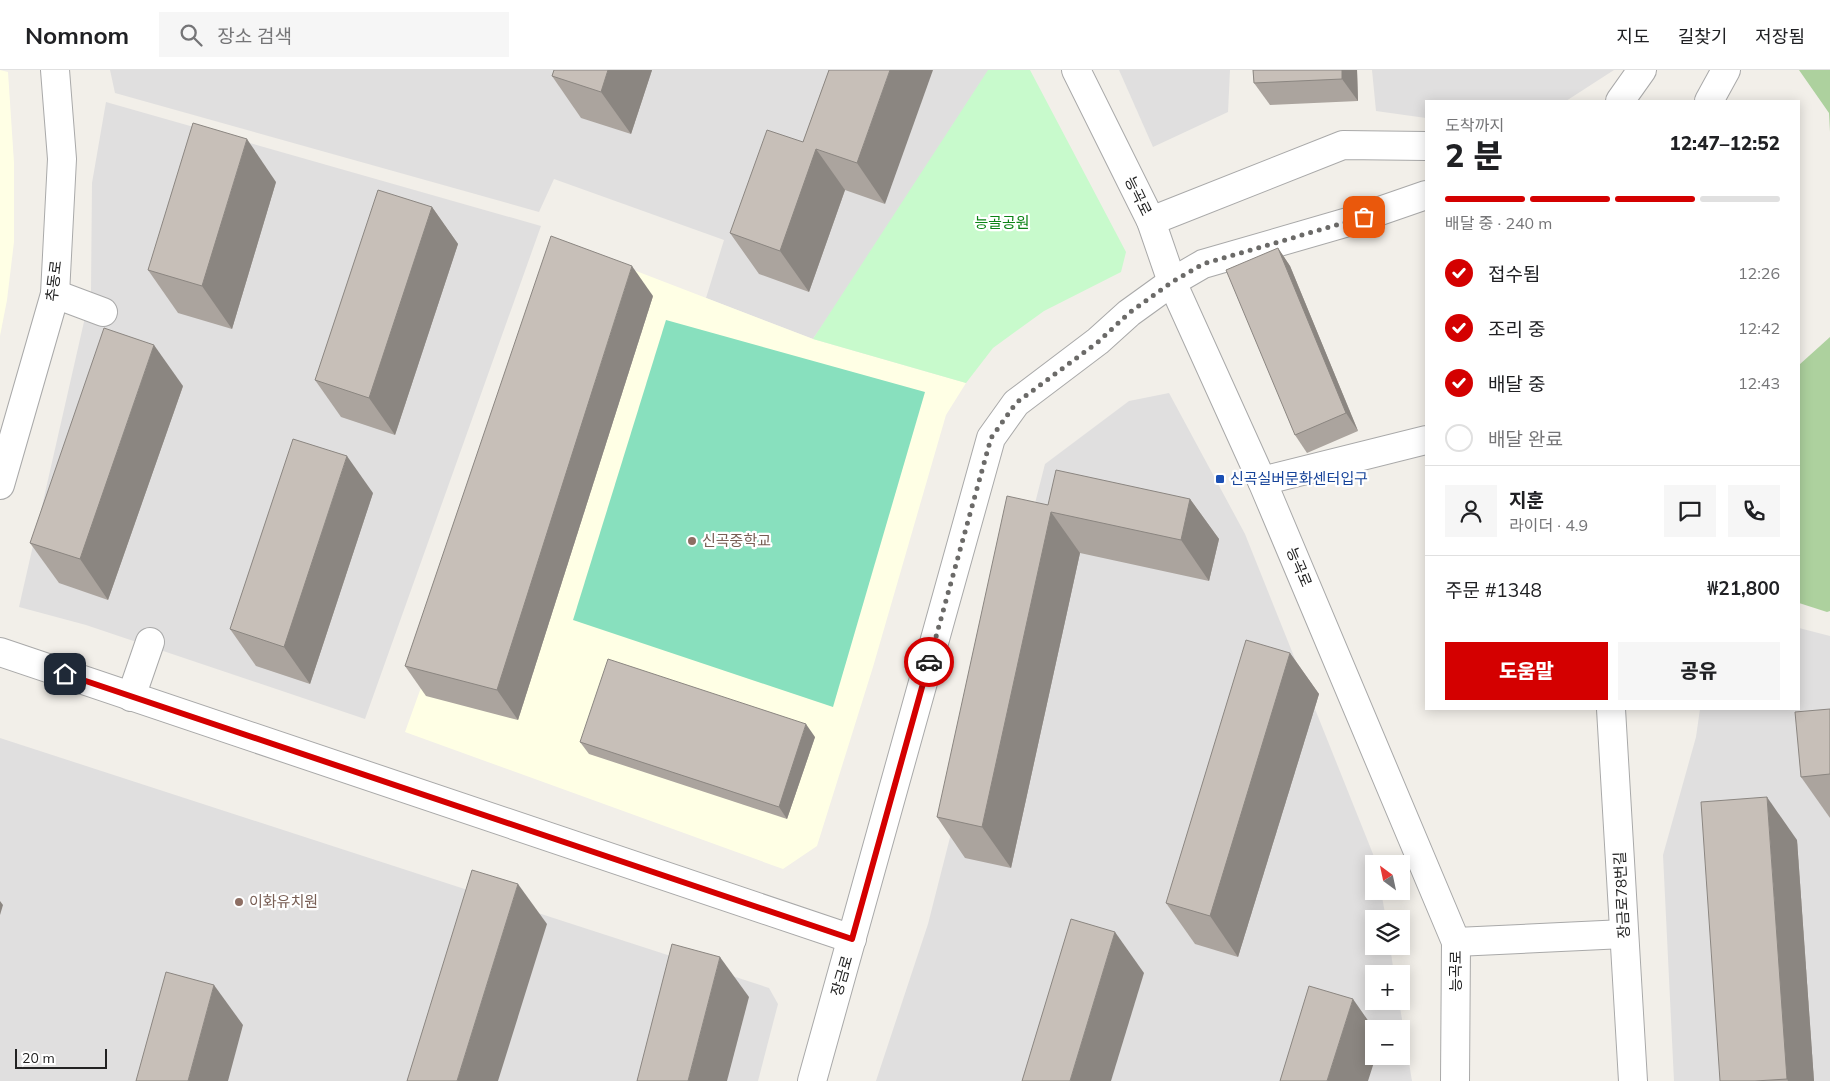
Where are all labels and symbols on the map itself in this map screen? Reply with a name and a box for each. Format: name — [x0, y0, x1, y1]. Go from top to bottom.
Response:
street label: 능곡로 — [1121, 173, 1156, 219]
pin — [1343, 196, 1385, 238]
park label: 능골공원 — [974, 213, 1030, 232]
street label: 추동로 — [42, 259, 65, 303]
place label: 신곡실버문화센터입구 — [1230, 469, 1368, 488]
marker: 신곡실버문화센터입구 — [1214, 473, 1226, 485]
place label: 신곡중학교 — [702, 531, 771, 550]
marker: 신곡중학교 — [686, 535, 698, 547]
street label: 능곡로 — [1283, 544, 1316, 590]
courier — [904, 637, 954, 687]
pin — [44, 653, 86, 695]
street label: 장금로78번길 — [1610, 851, 1633, 939]
north arrow — [1365, 855, 1410, 900]
place label: 이화유치원 — [249, 892, 318, 911]
marker: 이화유치원 — [233, 896, 245, 908]
street label: 능곡로 — [1446, 950, 1465, 992]
street label: 장금로 — [827, 953, 856, 998]
scale bar — [15, 1046, 108, 1069]

